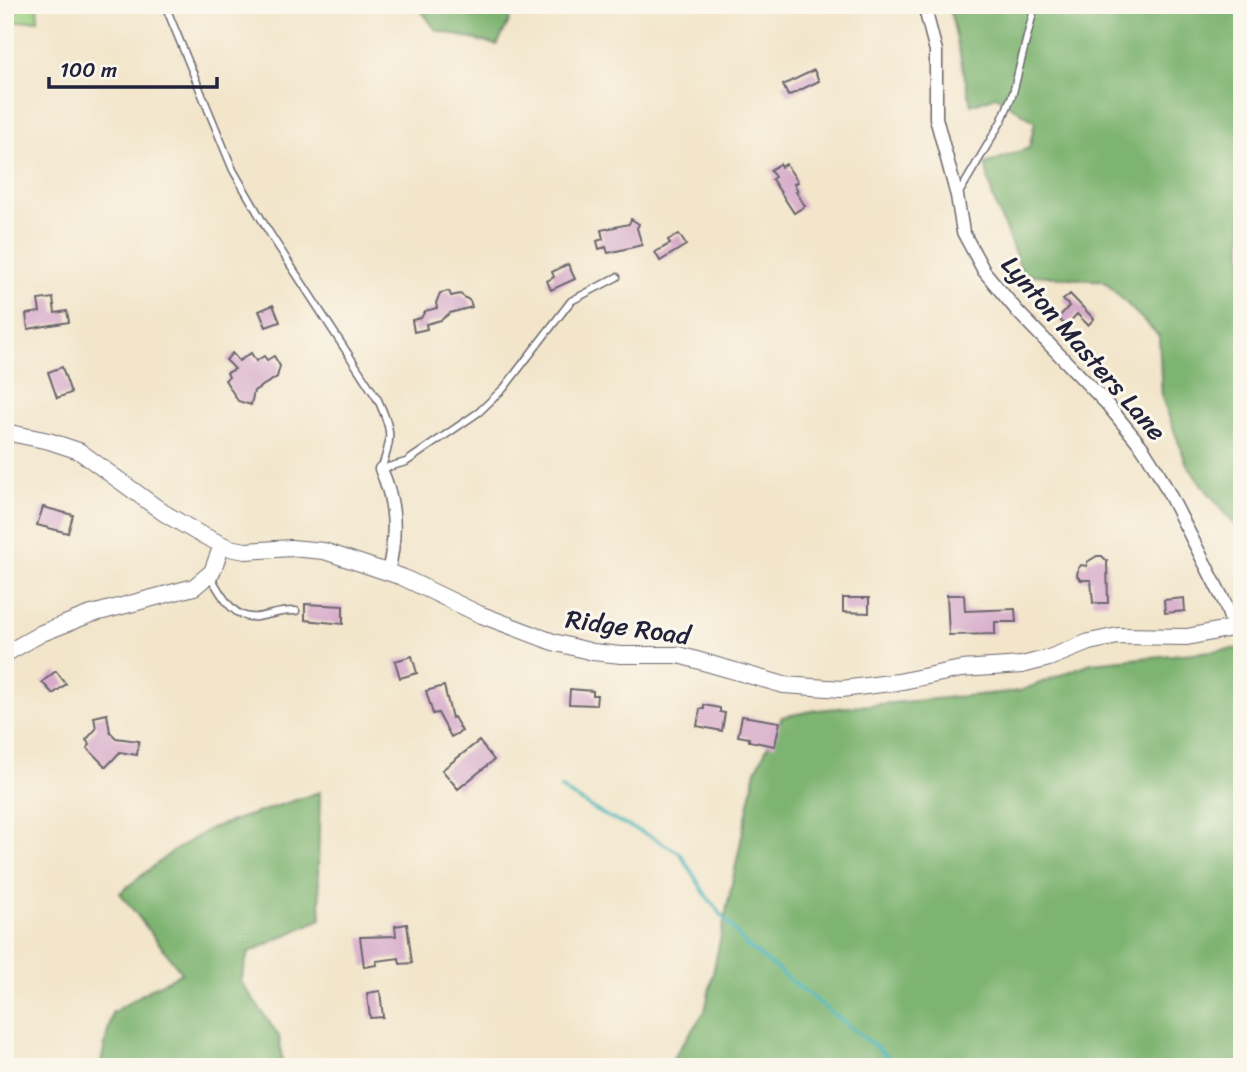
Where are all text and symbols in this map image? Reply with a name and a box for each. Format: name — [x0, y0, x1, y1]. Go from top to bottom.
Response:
scale bar — [49, 46, 217, 90]
text: 100 m — [60, 51, 117, 89]
street label: Lynton Masters Lane — [990, 244, 1178, 452]
street label: Ridge Road — [563, 596, 696, 659]

